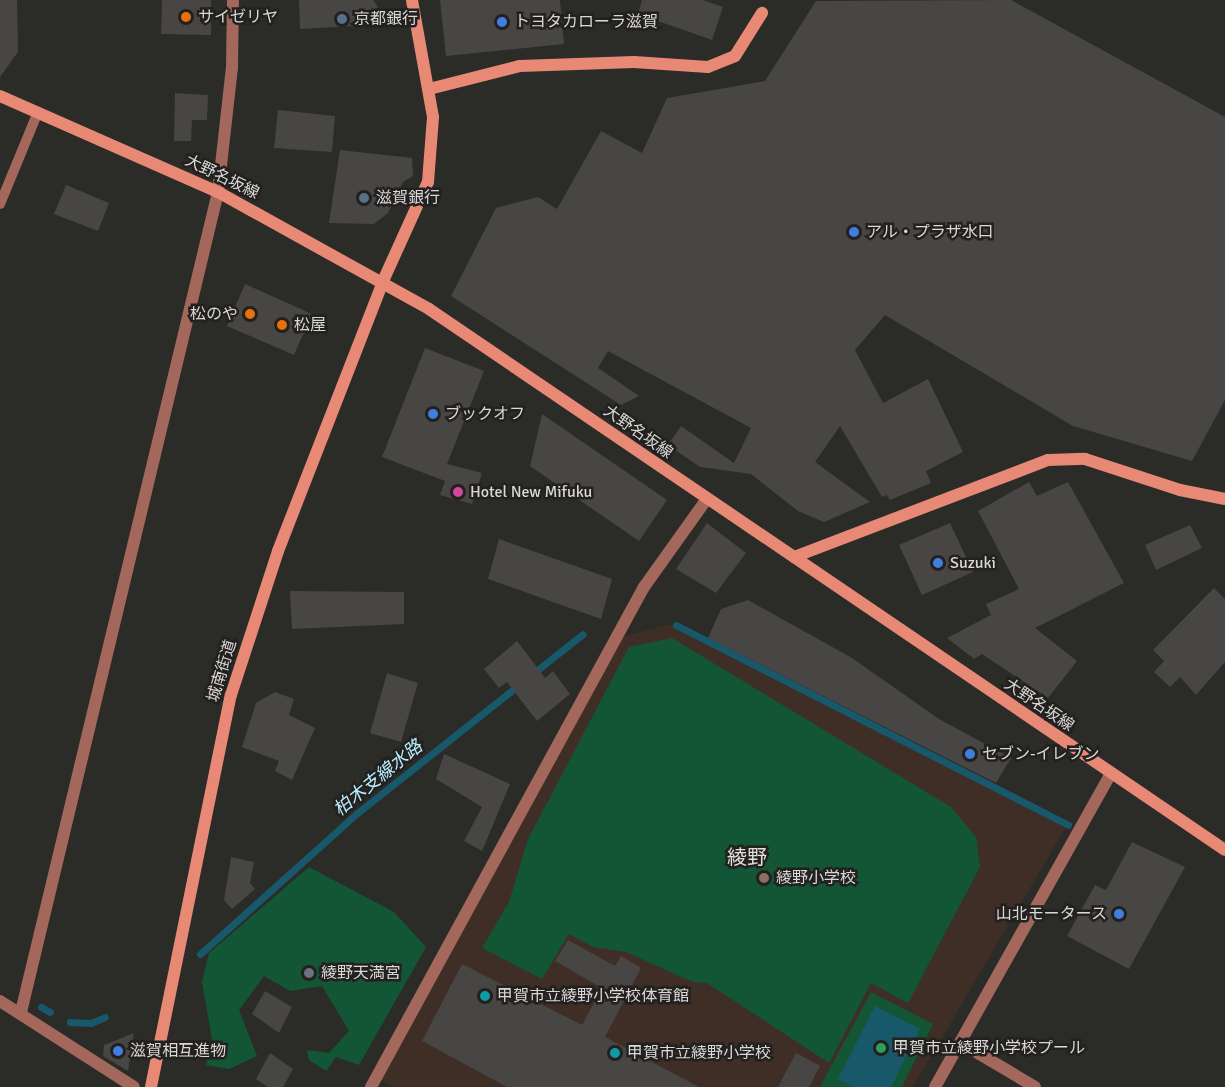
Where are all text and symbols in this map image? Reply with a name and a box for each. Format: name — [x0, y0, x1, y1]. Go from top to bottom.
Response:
place label: サイゼリヤ — [198, 7, 278, 27]
place label: 京都銀行 — [354, 9, 418, 29]
marker: サイゼリヤ — [179, 10, 193, 24]
marker: 京都銀行 — [335, 12, 349, 26]
place label: トヨタカローラ滋賀 — [514, 12, 658, 32]
marker: トヨタカローラ滋賀 — [495, 15, 509, 29]
street label: 大野名坂線 — [182, 151, 262, 203]
place label: 滋賀銀行 — [376, 188, 440, 208]
marker: 滋賀銀行 — [357, 191, 371, 205]
place label: アル・プラザ水口 — [866, 222, 994, 242]
marker: アル・プラザ水口 — [847, 225, 861, 239]
place label: 松のや — [190, 304, 238, 324]
marker: 松のや — [243, 307, 257, 321]
place label: 松屋 — [294, 315, 326, 335]
marker: 松屋 — [275, 318, 289, 332]
street label: 大野名坂線 — [600, 401, 676, 463]
place label: ブックオフ — [445, 404, 525, 424]
marker: ブックオフ — [426, 407, 440, 421]
place label: Hotel New Mifuku — [470, 482, 592, 502]
marker: Hotel New Mifuku — [451, 485, 465, 499]
place label: Suzuki — [950, 553, 996, 573]
marker: Suzuki — [931, 556, 945, 570]
street label: 城南街道 — [203, 638, 241, 704]
street label: 大野名坂線 — [1000, 675, 1078, 735]
water label: 柏木支線水路 — [329, 736, 427, 820]
place label: セブン-イレブン — [982, 744, 1100, 764]
marker: セブン-イレブン — [963, 747, 977, 761]
district label: 綾野 — [727, 845, 767, 869]
place label: 綾野小学校 — [776, 868, 856, 888]
marker: 綾野小学校 — [757, 871, 771, 885]
place label: 山北モータース — [995, 904, 1107, 924]
marker: 山北モータース — [1112, 907, 1126, 921]
place label: 綾野天満宮 — [321, 963, 401, 983]
marker: 綾野天満宮 — [302, 966, 316, 980]
place label: 甲賀市立綾野小学校体育館 — [497, 986, 689, 1006]
marker: 甲賀市立綾野小学校体育館 — [478, 989, 492, 1003]
place label: 甲賀市立綾野小学校プール — [893, 1038, 1085, 1058]
place label: 滋賀相互進物 — [130, 1041, 226, 1061]
marker: 甲賀市立綾野小学校プール — [874, 1041, 888, 1055]
place label: 甲賀市立綾野小学校 — [627, 1043, 771, 1063]
marker: 滋賀相互進物 — [111, 1044, 125, 1058]
marker: 甲賀市立綾野小学校 — [608, 1046, 622, 1060]

